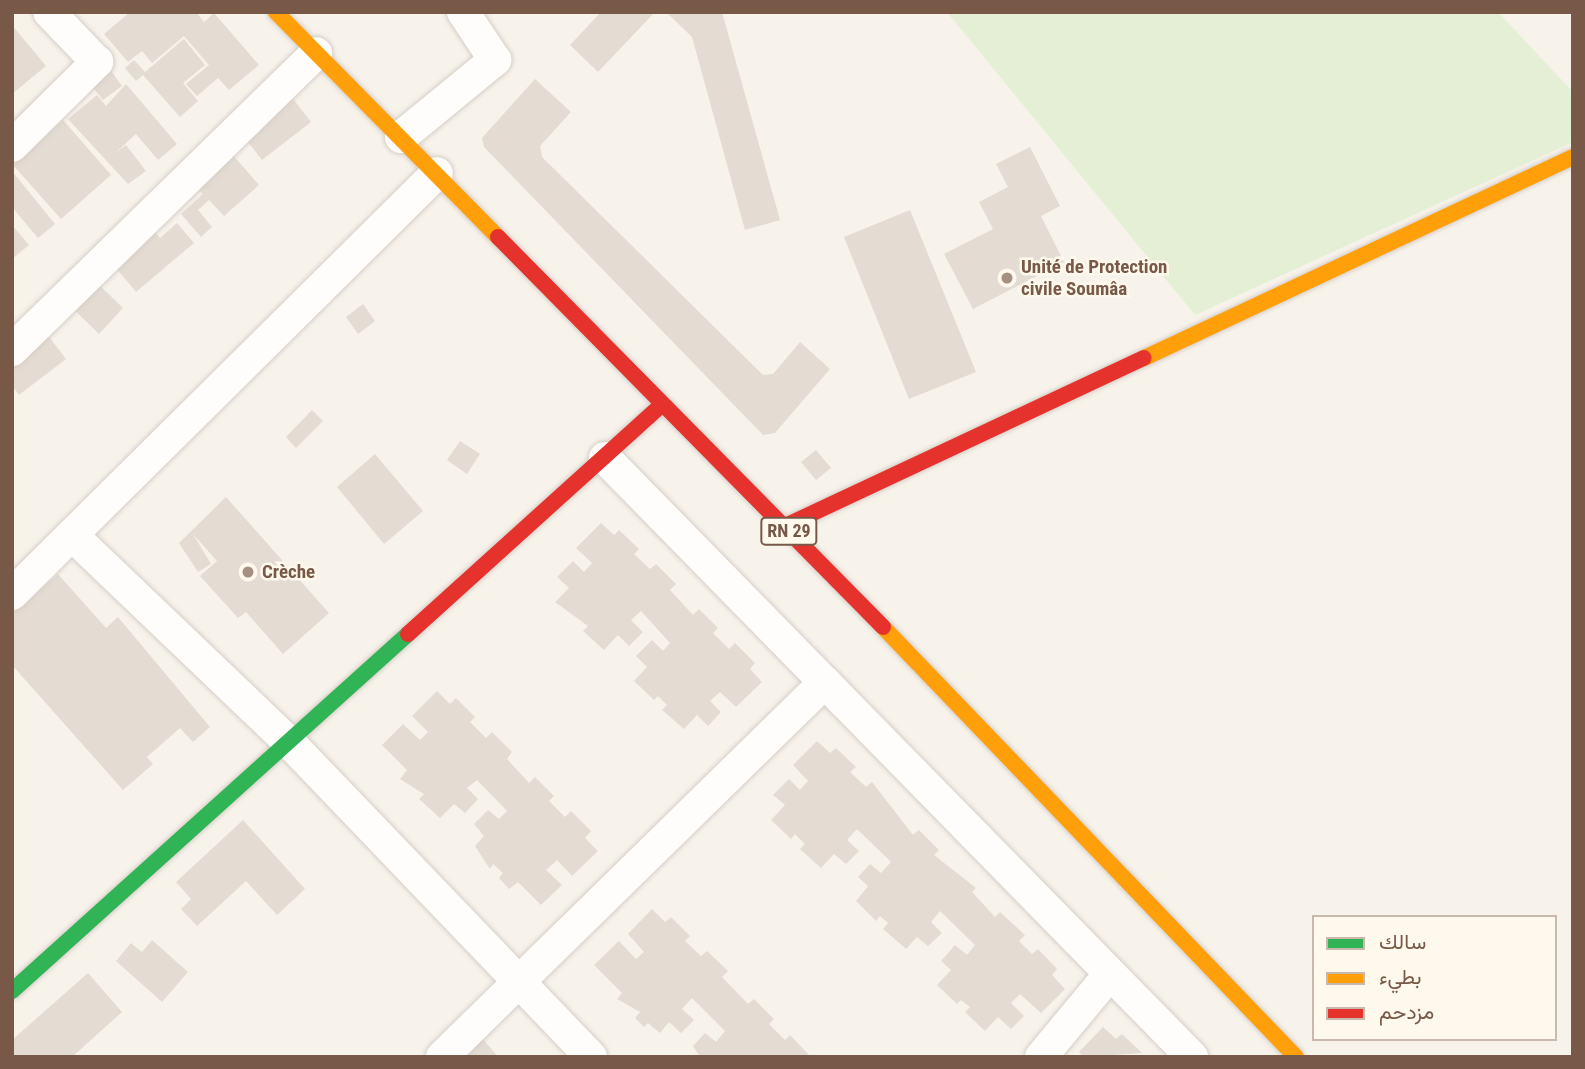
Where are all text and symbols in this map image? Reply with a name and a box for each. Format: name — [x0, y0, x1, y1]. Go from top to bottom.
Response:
place label: Unité de Protection civile Soumâa — [1021, 256, 1167, 300]
marker: Unité de Protection civile Soumâa — [999, 270, 1015, 286]
road number: RN 29 — [759, 516, 819, 546]
place label: Crèche — [262, 561, 315, 583]
marker: Crèche — [240, 564, 256, 580]
legend — [1312, 915, 1557, 1041]
text: سالك — [1379, 930, 1426, 954]
text: بطيء — [1379, 965, 1422, 989]
text: مزدحم — [1379, 1000, 1434, 1024]

